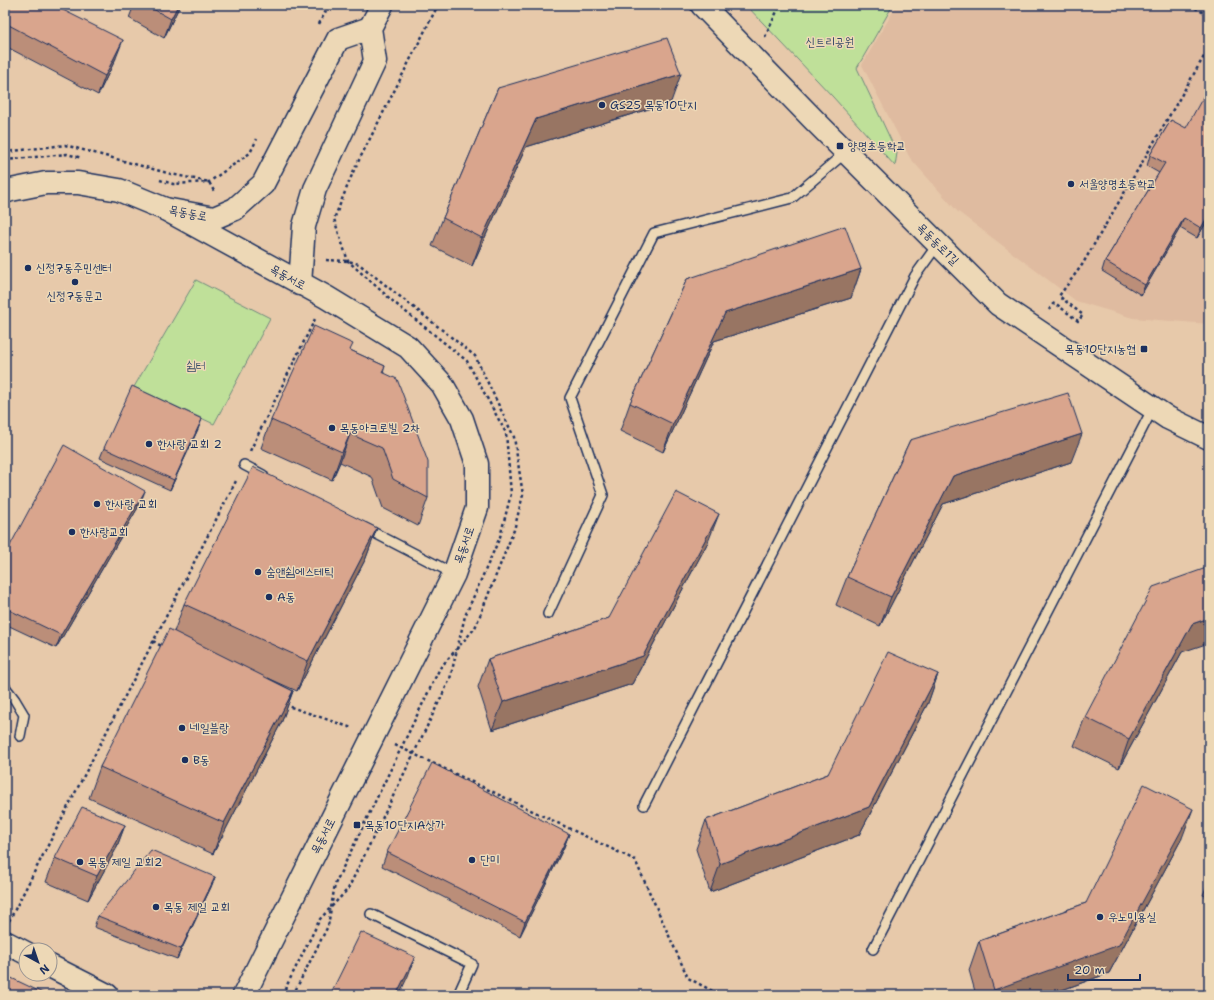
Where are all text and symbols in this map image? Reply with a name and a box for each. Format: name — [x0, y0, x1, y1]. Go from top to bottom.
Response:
park label: 신트리공원 — [806, 34, 854, 50]
place label: GS25 목동10단지 — [610, 97, 697, 113]
marker: GS25 목동10단지 — [597, 100, 607, 110]
place label: 양명초등학교 — [848, 138, 906, 154]
marker: 양명초등학교 — [835, 141, 845, 151]
place label: 서울양명초등학교 — [1079, 176, 1156, 192]
marker: 서울양명초등학교 — [1066, 179, 1076, 189]
street label: 목동동로 — [168, 201, 208, 225]
street label: 목동동로1길 — [913, 219, 963, 269]
place label: 신정7동주민센터 — [36, 260, 112, 276]
street label: 목동서로 — [267, 261, 309, 293]
marker: 신정7동주민센터 — [23, 263, 33, 273]
marker: 신정7동문고 — [70, 277, 80, 287]
place label: 신정7동문고 — [47, 288, 103, 304]
place label: 목동10단지농협 — [1065, 341, 1136, 357]
marker: 목동10단지농협 — [1139, 344, 1149, 354]
park label: 쉼터 — [186, 358, 206, 374]
place label: 목동아크로빌 2차 — [340, 420, 420, 436]
marker: 목동아크로빌 2차 — [327, 423, 337, 433]
place label: 한사랑 교회 2 — [157, 436, 222, 452]
marker: 한사랑 교회 2 — [144, 439, 154, 449]
place label: 한사랑 교회 — [105, 496, 157, 512]
marker: 한사랑 교회 — [92, 499, 102, 509]
place label: 한사랑교회 — [80, 524, 128, 540]
street label: 목동서로 — [450, 524, 478, 566]
marker: 한사랑교회 — [67, 527, 77, 537]
place label: 숨앤쉼에스테틱 — [266, 564, 334, 580]
marker: 숨앤쉼에스테틱 — [253, 567, 263, 577]
place label: A동 — [277, 589, 295, 605]
marker: A동 — [264, 592, 274, 602]
place label: 네일블랑 — [190, 720, 229, 736]
marker: 네일블랑 — [177, 723, 187, 733]
place label: B동 — [193, 752, 210, 768]
marker: B동 — [180, 755, 190, 765]
street label: 목동서로 — [307, 815, 339, 857]
place label: 목동10단지A상가 — [365, 817, 445, 833]
marker: 목동10단지A상가 — [352, 820, 362, 830]
place label: 단미 — [480, 852, 499, 868]
place label: 목동 제일 교회2 — [88, 854, 163, 870]
marker: 단미 — [467, 855, 477, 865]
marker: 목동 제일 교회2 — [75, 857, 85, 867]
place label: 목동 제일 교회 — [164, 899, 230, 915]
marker: 목동 제일 교회 — [151, 902, 161, 912]
place label: 우노미용실 — [1108, 909, 1157, 925]
marker: 우노미용실 — [1095, 912, 1105, 922]
north arrow — [18, 942, 58, 982]
scale bar — [1068, 956, 1140, 982]
text: N — [36, 961, 52, 978]
text: 20 m — [1074, 962, 1105, 978]

